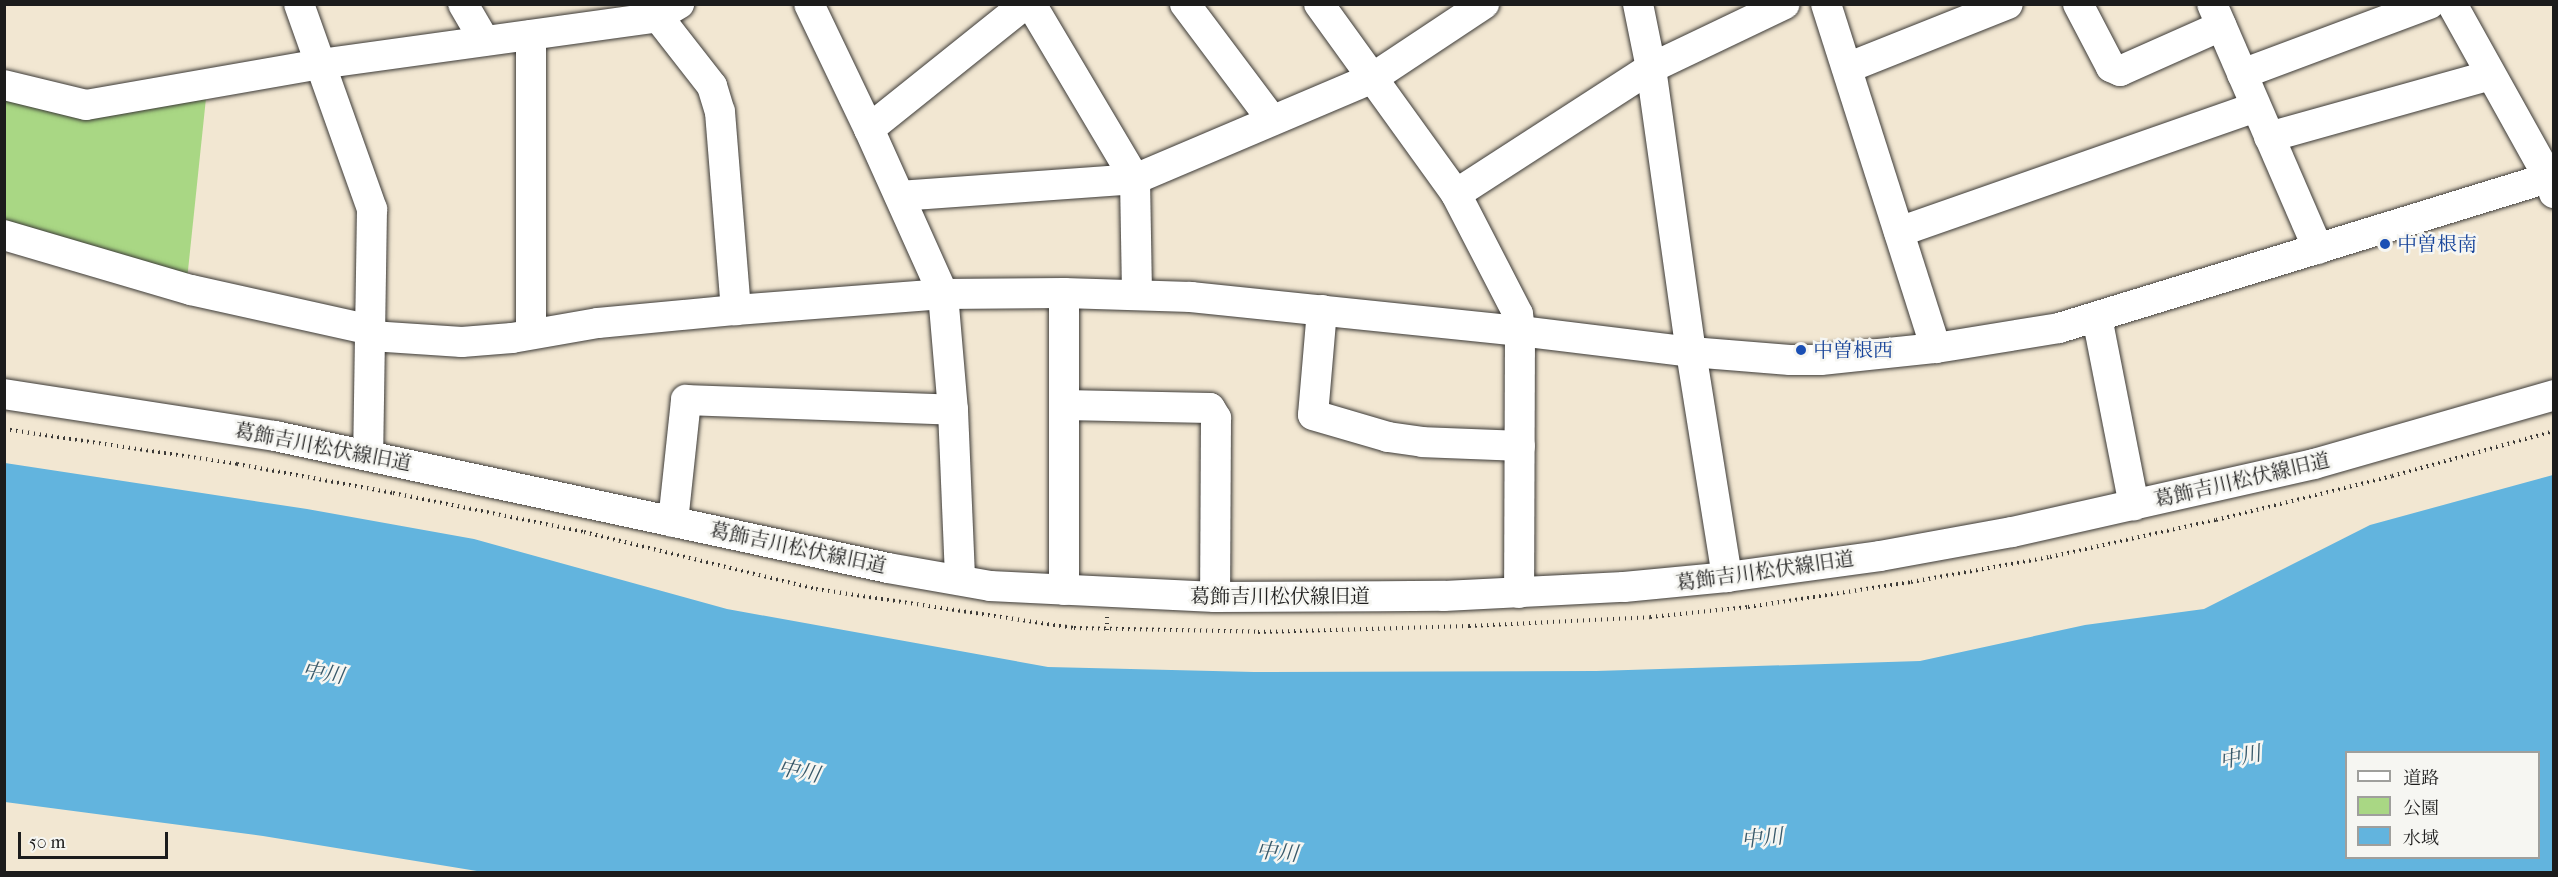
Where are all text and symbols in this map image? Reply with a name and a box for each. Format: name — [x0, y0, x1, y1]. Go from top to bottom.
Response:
place label: 中曽根南 — [2397, 232, 2477, 256]
marker: 中曽根南 — [2378, 237, 2392, 251]
place label: 中曽根西 — [1813, 338, 1893, 362]
marker: 中曽根西 — [1794, 343, 1808, 357]
street label: 葛飾吉川松伏線旧道 — [232, 418, 414, 476]
street label: 葛飾吉川松伏線旧道 — [2152, 448, 2332, 512]
street label: 葛飾吉川松伏線旧道 — [707, 518, 889, 578]
street label: 葛飾吉川松伏線旧道 — [1674, 547, 1856, 595]
street label: 葛飾吉川松伏線旧道 — [1190, 584, 1370, 608]
water label: 中川 — [300, 657, 346, 689]
water label: 中川 — [2217, 740, 2263, 774]
legend — [2345, 751, 2540, 859]
water label: 中川 — [776, 755, 822, 787]
text: 道路 — [2403, 768, 2439, 789]
text: 公園 — [2403, 798, 2439, 819]
scale bar — [21, 820, 171, 858]
water label: 中川 — [1740, 823, 1784, 853]
text: 水域 — [2403, 828, 2439, 849]
text: 50 m — [29, 832, 65, 853]
water label: 中川 — [1255, 838, 1299, 866]

